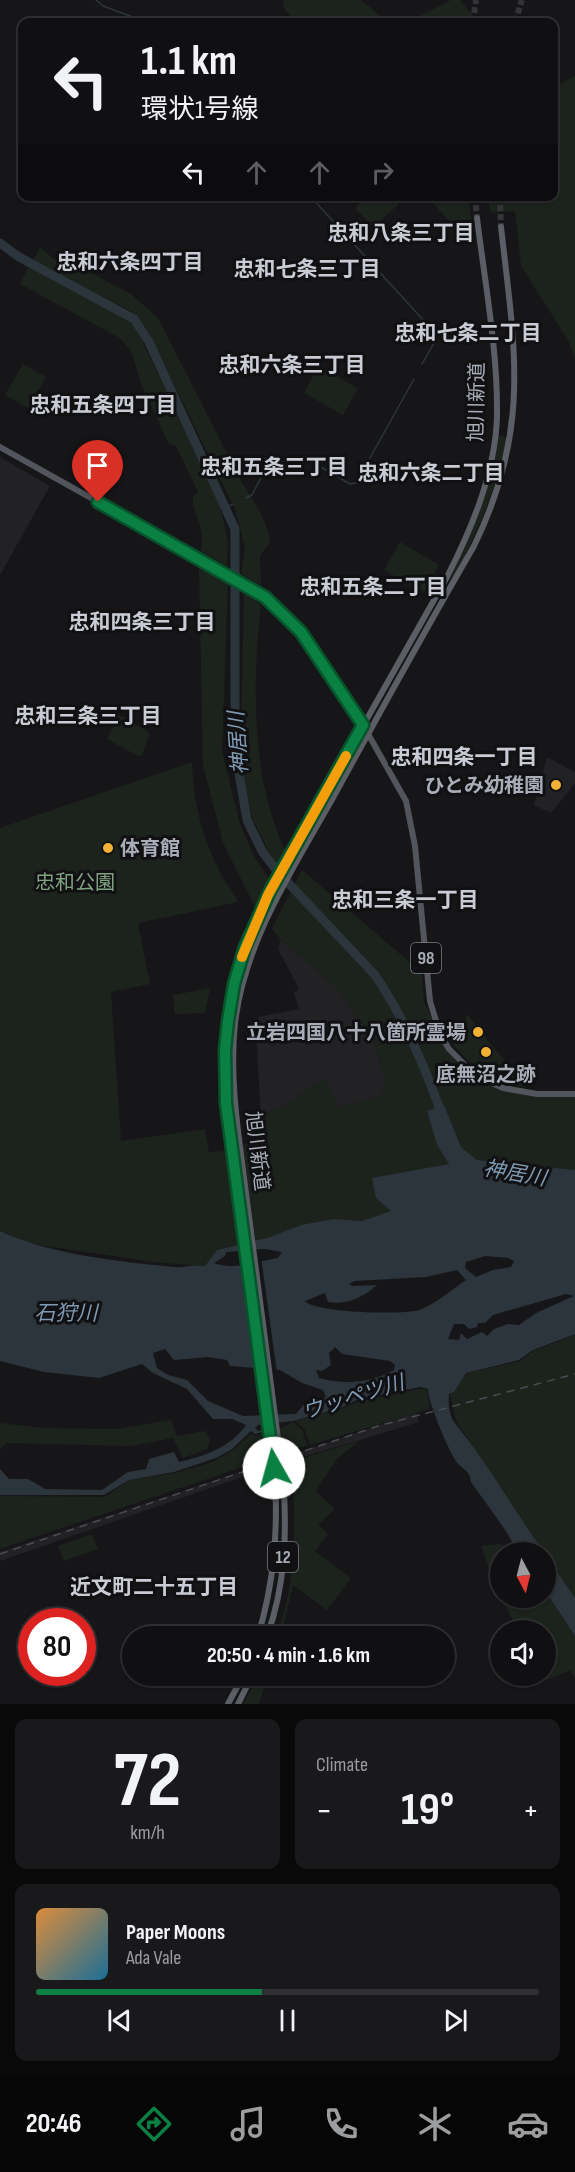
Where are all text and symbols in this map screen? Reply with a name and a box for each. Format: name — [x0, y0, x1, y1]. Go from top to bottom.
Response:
text: 1.1 km — [141, 36, 237, 87]
icon: left — [42, 42, 120, 120]
text: 環状1号線 — [141, 94, 258, 126]
icon: left — [177, 156, 210, 189]
icon: ahead — [240, 156, 273, 189]
icon: ahead — [303, 156, 336, 189]
icon: right — [366, 156, 399, 189]
district label: 忠和八条三丁目 — [328, 221, 475, 246]
district label: 忠和六条四丁目 — [57, 250, 204, 275]
district label: 忠和七条三丁目 — [234, 257, 381, 282]
district label: 忠和七条二丁目 — [395, 321, 542, 346]
district label: 忠和六条三丁目 — [219, 353, 366, 378]
street label: 旭川新道 — [464, 362, 490, 442]
district label: 忠和五条四丁目 — [30, 393, 177, 418]
pin — [72, 440, 123, 502]
icon: arrive — [81, 449, 114, 482]
district label: 忠和五条三丁目 — [201, 455, 348, 480]
district label: 忠和六条二丁目 — [358, 461, 505, 486]
district label: 忠和五条二丁目 — [300, 575, 447, 600]
district label: 忠和四条三丁目 — [69, 610, 216, 635]
district label: 忠和三条三丁目 — [15, 704, 162, 729]
water label: 神居川 — [224, 709, 253, 775]
district label: 忠和四条一丁目 — [391, 745, 538, 770]
place label: ひとみ幼稚園 — [425, 774, 544, 798]
marker: ひとみ幼稚園 — [549, 778, 563, 792]
place label: 体育館 — [120, 837, 180, 861]
marker: 体育館 — [101, 841, 115, 855]
park label: 忠和公園 — [35, 871, 115, 895]
district label: 忠和三条一丁目 — [332, 888, 479, 913]
road number: 98 — [411, 943, 441, 973]
place label: 立岩四国八十八箇所霊場 — [246, 1021, 466, 1045]
marker: 立岩四国八十八箇所霊場 — [471, 1025, 485, 1039]
marker: 底無沼之跡 — [479, 1045, 493, 1059]
place label: 底無沼之跡 — [436, 1063, 536, 1087]
street label: 旭川新道 — [240, 1110, 274, 1192]
water label: 神居川 — [482, 1156, 550, 1192]
water label: 石狩川 — [35, 1301, 99, 1326]
water label: ウッペツ川 — [299, 1370, 409, 1425]
position arrow — [242, 1436, 306, 1500]
road number: 12 — [268, 1542, 298, 1572]
north arrow — [490, 1542, 556, 1608]
map controls — [490, 1542, 556, 1686]
district label: 近文町二十五丁目 — [70, 1575, 238, 1600]
speed limit sign: 80 — [18, 1608, 96, 1686]
button: sound — [490, 1620, 556, 1686]
text: 20:50 · 4 min · 1.6 km — [207, 1642, 370, 1669]
text: 72 — [114, 1735, 181, 1828]
text: Climate — [316, 1753, 368, 1777]
text: 19° — [401, 1783, 454, 1838]
text: − — [316, 1791, 332, 1831]
text: + — [523, 1791, 539, 1831]
text: km/h — [130, 1821, 165, 1845]
text: Paper Moons — [126, 1919, 225, 1946]
text: Ada Vale — [126, 1946, 181, 1970]
icon: previous — [103, 2004, 136, 2037]
icon: pause — [271, 2004, 304, 2037]
icon: next — [439, 2004, 472, 2037]
icon: directions — [133, 2103, 175, 2145]
icon: music — [227, 2103, 269, 2145]
icon: phone — [320, 2103, 362, 2145]
icon: climate — [414, 2103, 456, 2145]
icon: car — [507, 2103, 549, 2145]
text: 20:46 — [26, 2108, 81, 2140]

